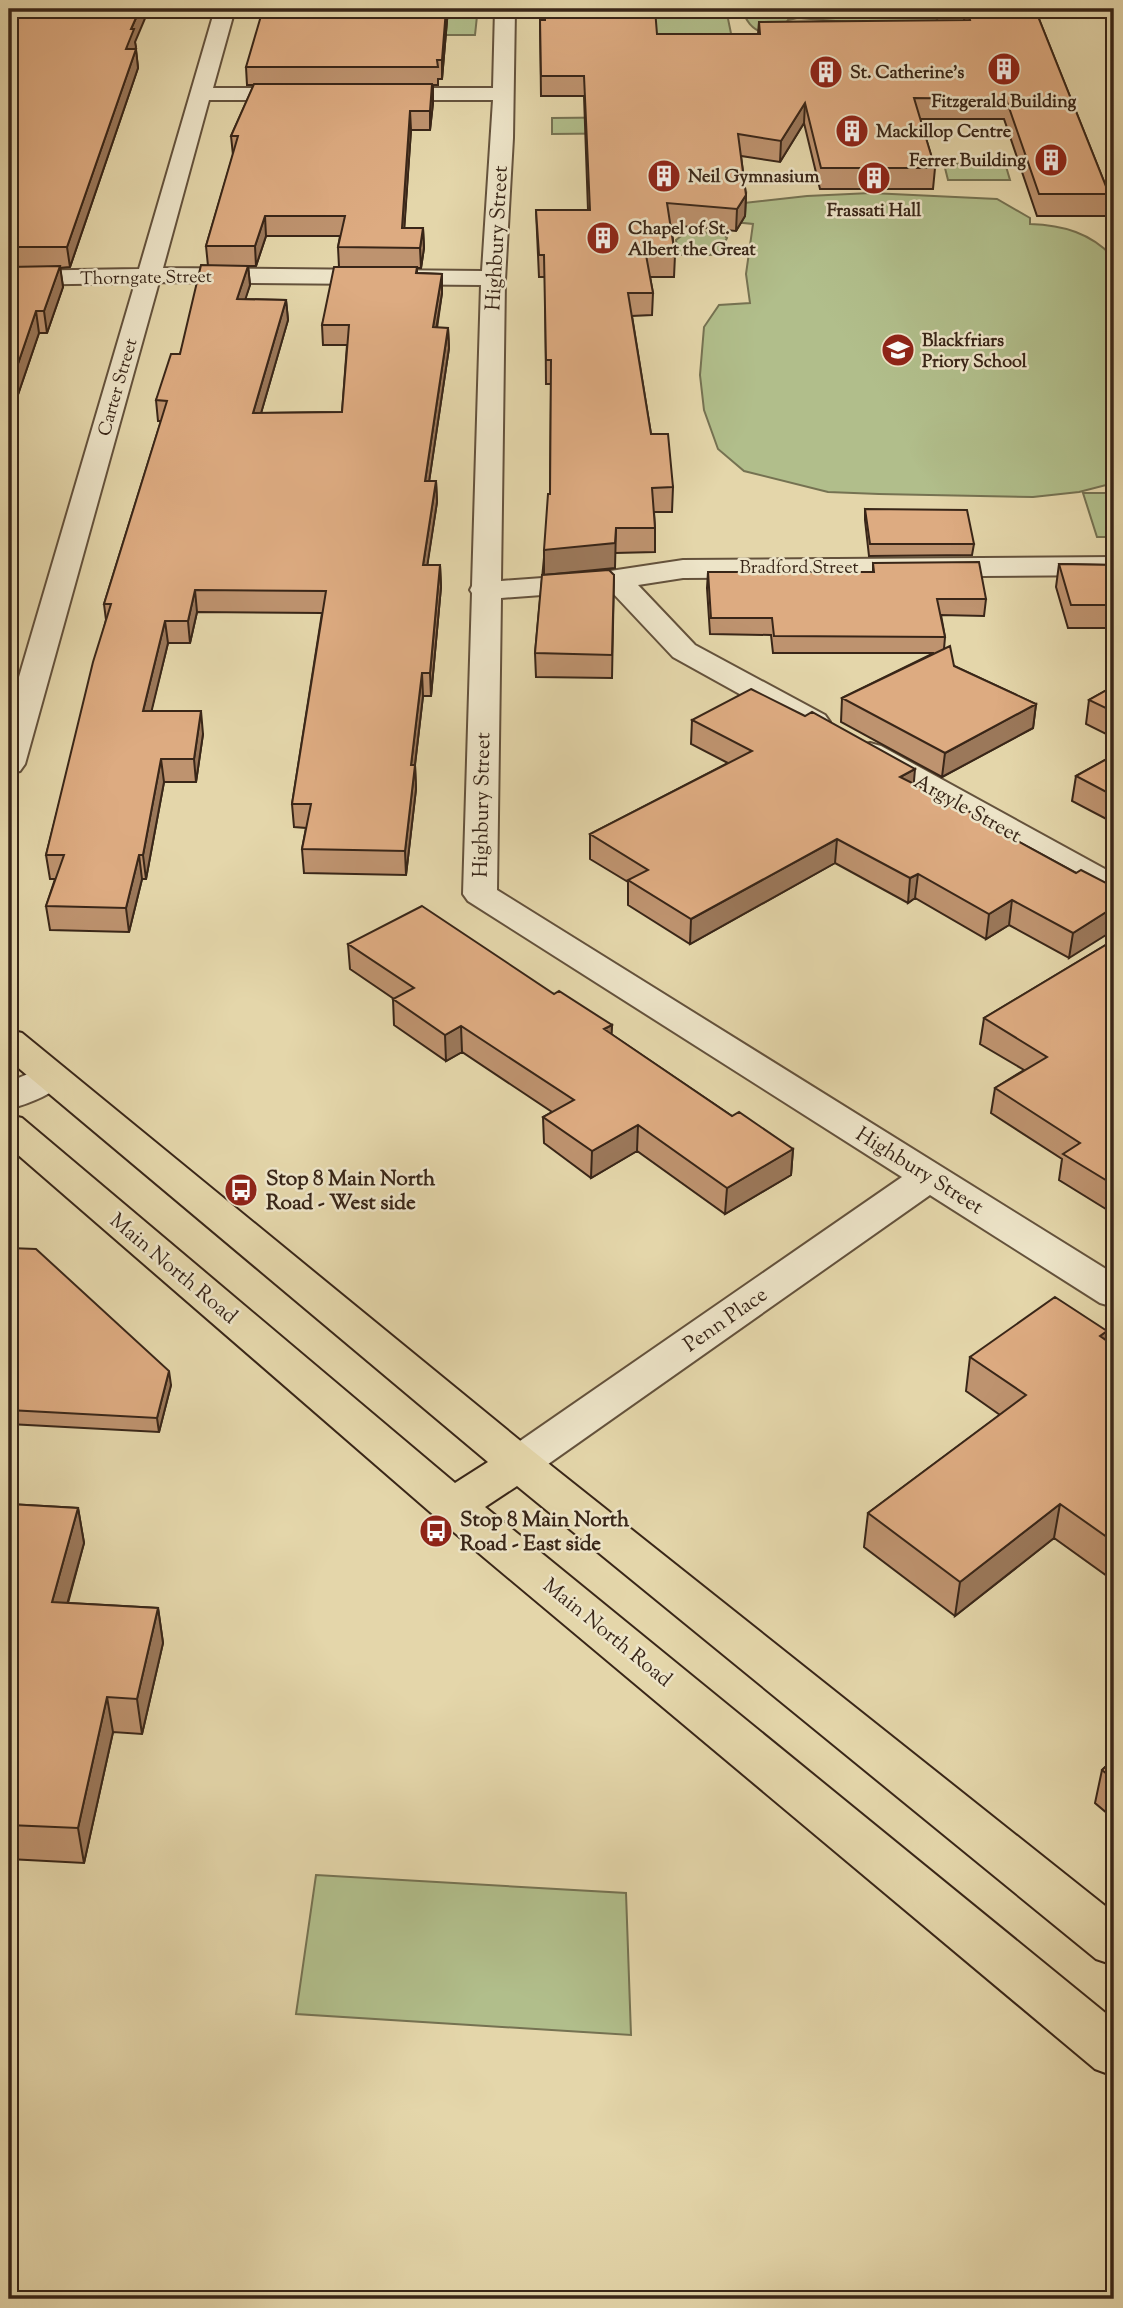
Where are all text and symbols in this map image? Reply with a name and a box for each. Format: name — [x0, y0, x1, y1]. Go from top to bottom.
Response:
building icon: Fitzgerald Building — [985, 50, 1023, 88]
building icon: St. Catherine's — [807, 53, 845, 91]
place label: St. Catherine's — [850, 61, 964, 87]
place label: Fitzgerald Building — [932, 90, 1077, 116]
building icon: Mackillop Centre — [833, 112, 871, 150]
place label: Mackillop Centre — [876, 120, 1012, 146]
building icon: Ferrer Building — [1032, 141, 1070, 179]
place label: Ferrer Building — [909, 149, 1026, 175]
building icon: Neil Gymnasium — [645, 157, 683, 195]
building icon: Frassati Hall — [855, 159, 893, 197]
street label: Highbury Street — [479, 165, 517, 312]
place label: Neil Gymnasium — [688, 165, 819, 191]
place label: Frassati Hall — [827, 199, 922, 225]
place label: Chapel of St. Albert the Great — [628, 217, 756, 264]
building icon: Chapel of St. Albert the Great — [584, 219, 622, 257]
street label: Thorngate Street — [80, 265, 212, 293]
place label: Blackfriars Priory School — [922, 329, 1028, 376]
school or university icon: Blackfriars Priory School — [879, 331, 917, 369]
street label: Carter Street — [93, 336, 145, 440]
street label: Bradford Street — [739, 556, 859, 582]
street label: Highbury Street — [467, 732, 499, 878]
street label: Argyle Street — [908, 768, 1026, 852]
street label: Highbury Street — [849, 1120, 989, 1223]
place label: Stop 8 Main North Road - West side — [266, 1165, 436, 1219]
bus stop icon: Stop 8 Main North Road - West side — [222, 1171, 260, 1209]
street label: Main North Road — [102, 1207, 243, 1332]
street label: Penn Place — [678, 1281, 774, 1361]
place label: Stop 8 Main North Road - East side — [460, 1506, 630, 1560]
bus stop icon: Stop 8 Main North Road - East side — [417, 1512, 455, 1550]
street label: Main North Road — [536, 1572, 678, 1695]

